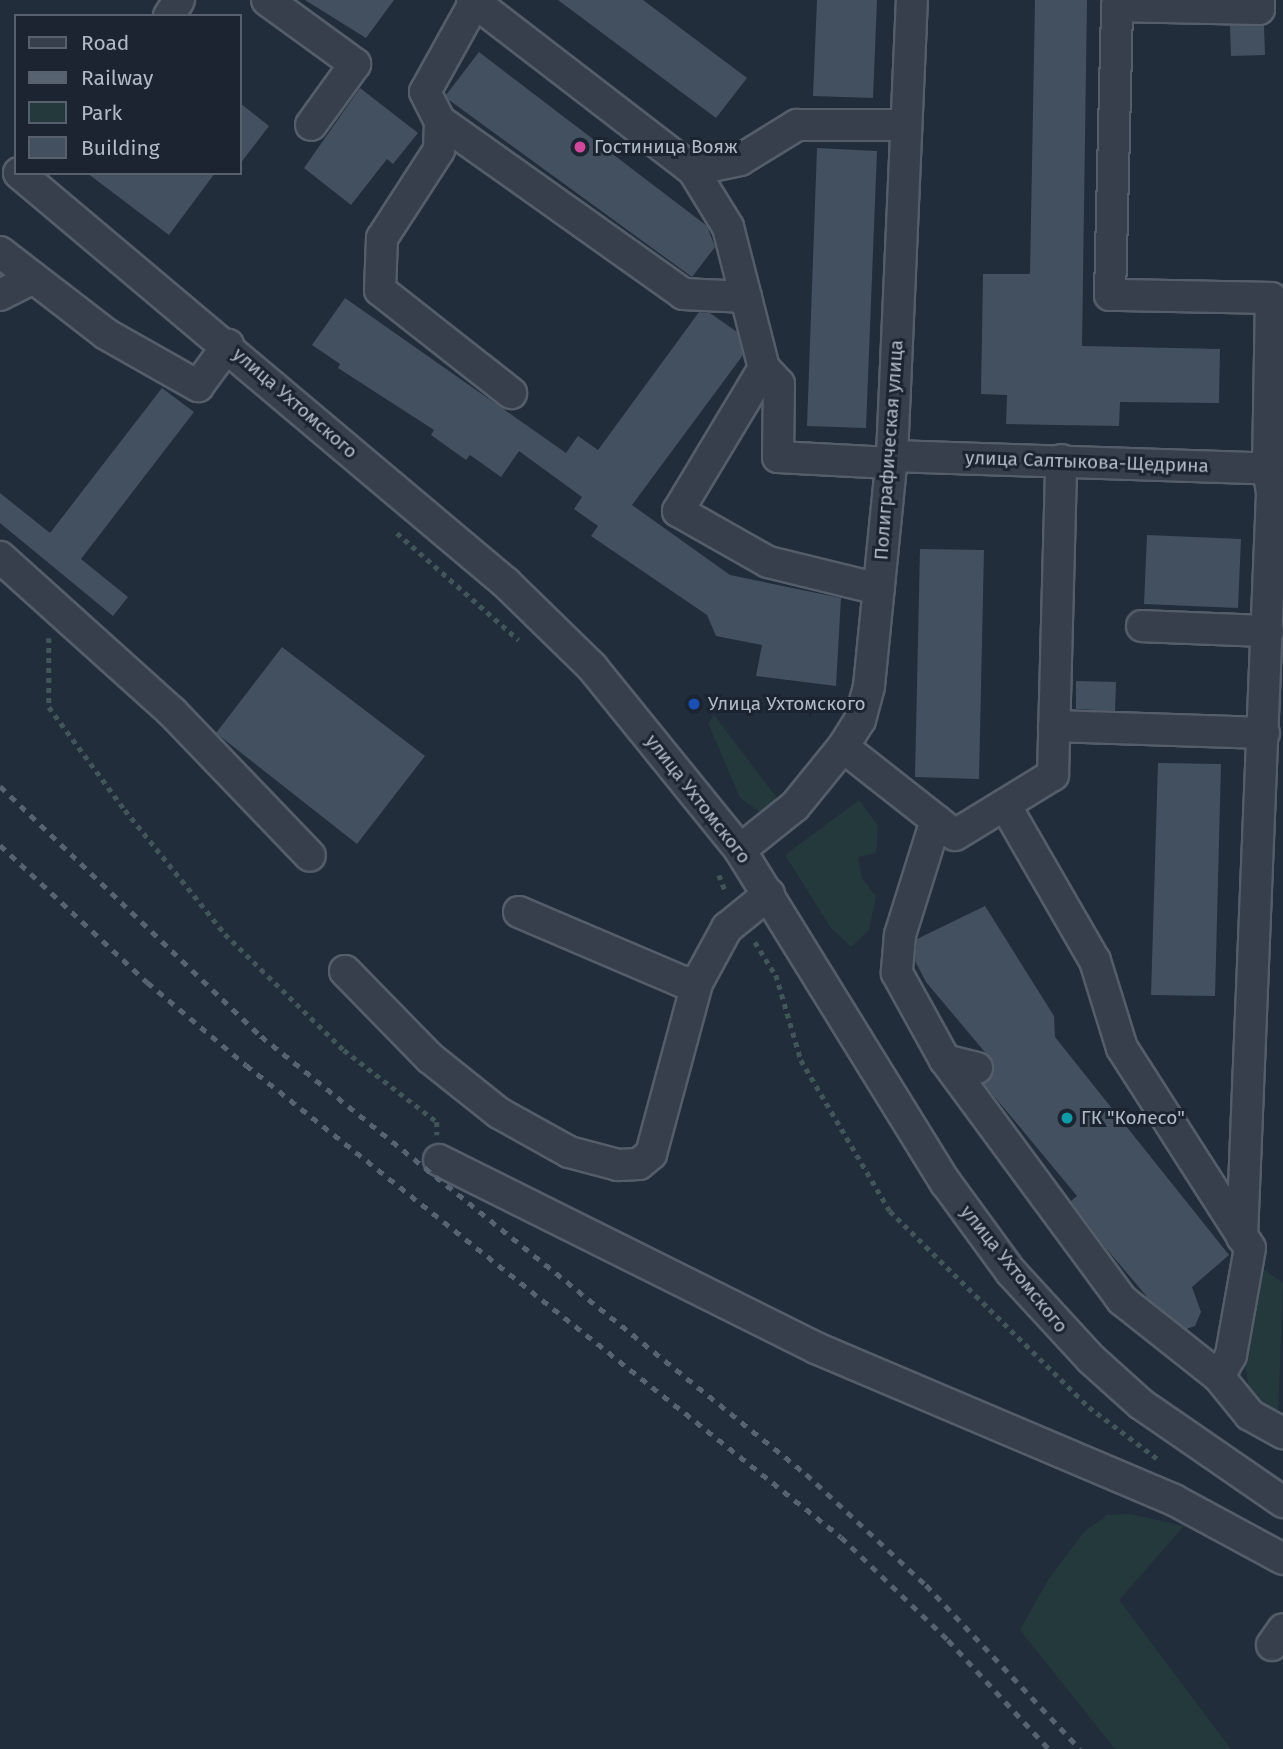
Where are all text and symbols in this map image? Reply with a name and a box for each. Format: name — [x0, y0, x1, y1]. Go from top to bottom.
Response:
legend — [14, 14, 242, 175]
text: Road — [81, 30, 129, 56]
text: Railway — [81, 65, 153, 91]
text: Park — [81, 100, 122, 126]
text: Building — [81, 135, 160, 161]
place label: Гостиница Вояж — [594, 136, 738, 158]
marker: Гостиница Вояж — [572, 139, 588, 155]
street label: Полиграфическая улица — [870, 339, 908, 561]
street label: улица Ухтомского — [228, 343, 362, 463]
street label: улица Салтыкова-Щедрина — [965, 446, 1209, 478]
place label: Улица Ухтомского — [708, 693, 866, 715]
marker: Улица Ухтомского — [686, 696, 702, 712]
street label: улица Ухтомского — [641, 730, 755, 868]
place label: ГК "Колесо" — [1081, 1107, 1185, 1129]
marker: ГК "Колесо" — [1059, 1110, 1075, 1126]
street label: улица Ухтомского — [956, 1201, 1072, 1337]

